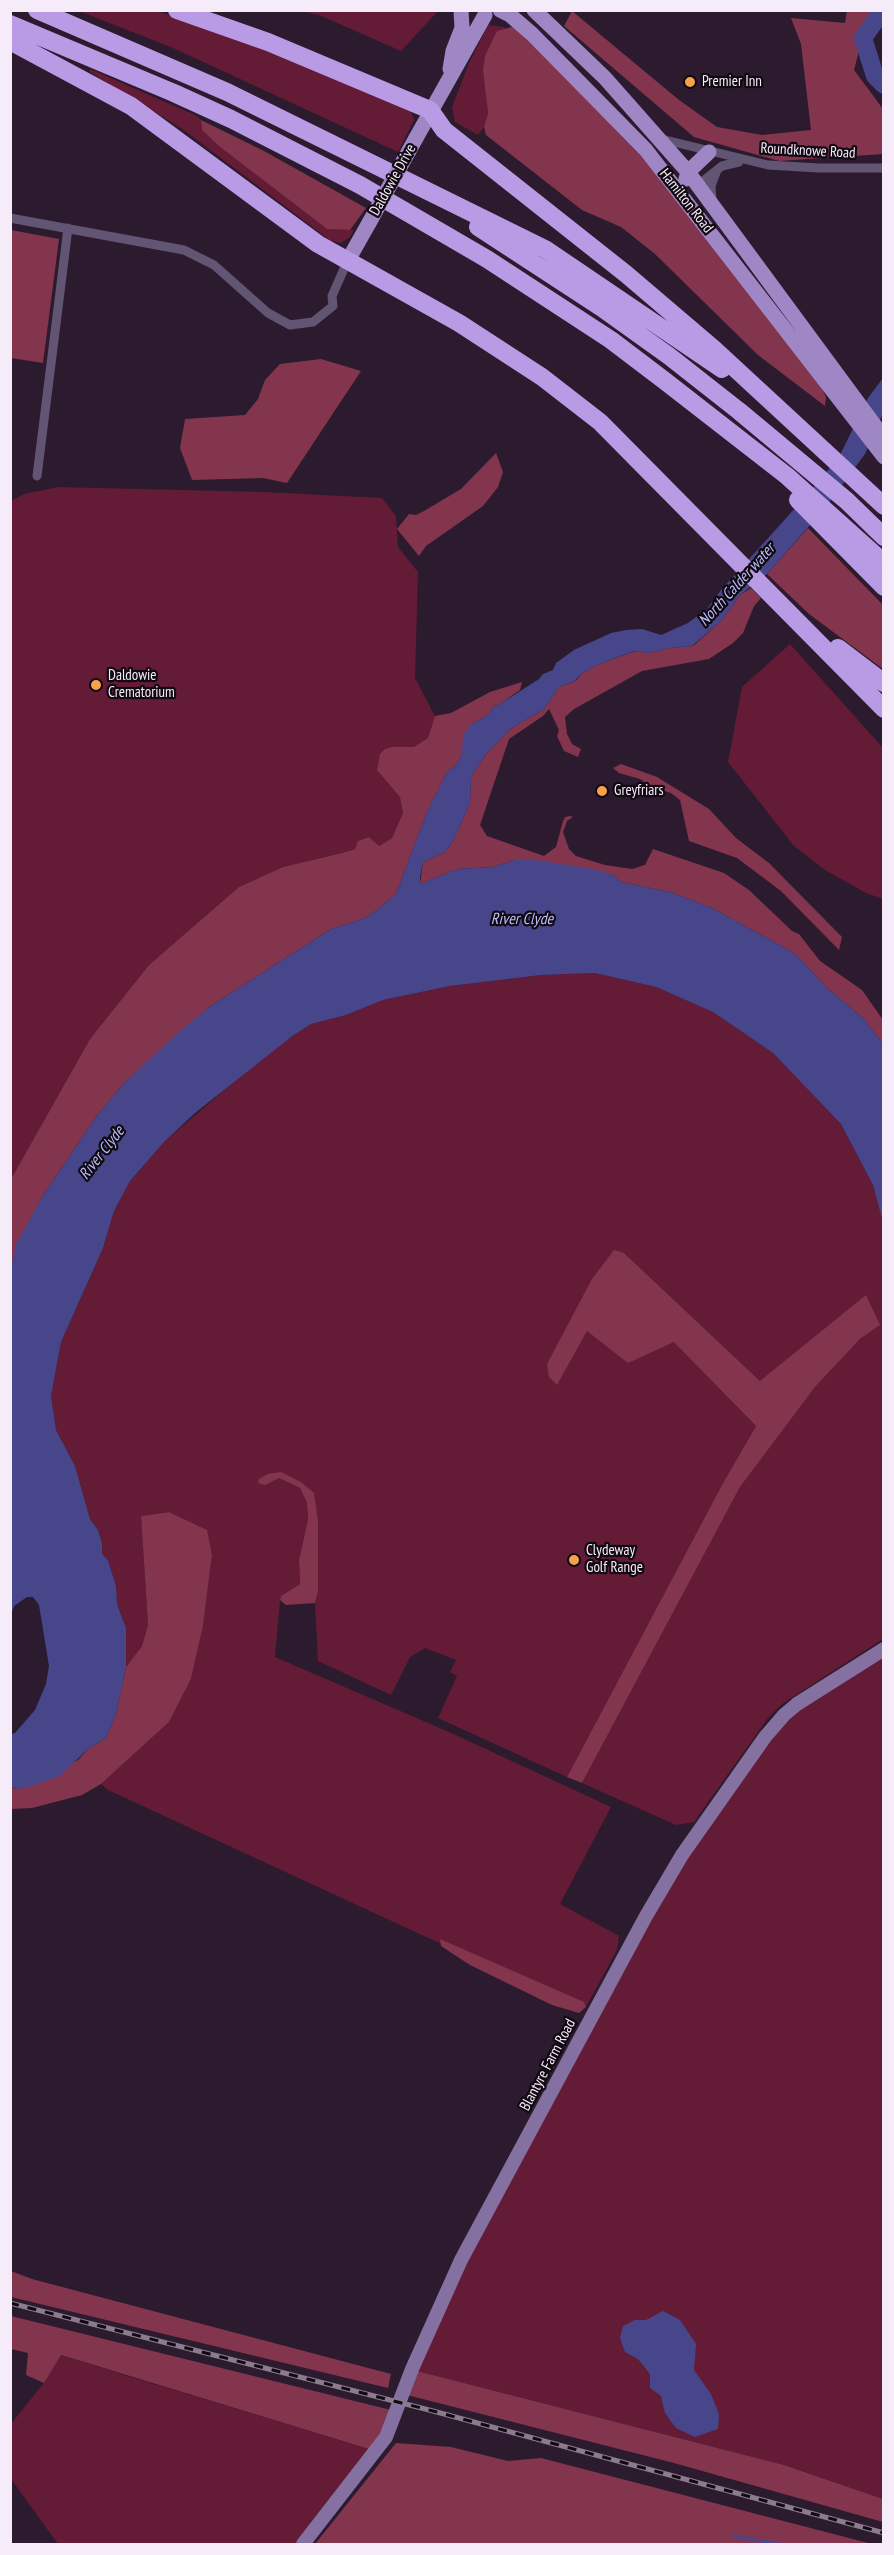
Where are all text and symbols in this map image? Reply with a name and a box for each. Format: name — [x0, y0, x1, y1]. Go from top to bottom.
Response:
place label: Premier Inn — [702, 73, 762, 91]
marker: Premier Inn — [683, 75, 697, 89]
street label: Roundknowe Road — [760, 140, 856, 162]
street label: Daldowie Drive — [366, 141, 420, 219]
street label: Hamilton Road — [655, 165, 717, 237]
water label: North Calder water — [695, 540, 779, 630]
place label: Daldowie Crematorium — [108, 667, 175, 702]
marker: Daldowie Crematorium — [89, 678, 103, 692]
place label: Greyfriars — [614, 782, 663, 800]
marker: Greyfriars — [595, 784, 609, 798]
water label: River Clyde — [491, 909, 553, 929]
water label: River Clyde — [75, 1123, 129, 1183]
place label: Clydeway Golf Range — [586, 1542, 643, 1577]
marker: Clydeway Golf Range — [567, 1553, 581, 1567]
street label: Blantyre Farm Road — [516, 2016, 580, 2114]

